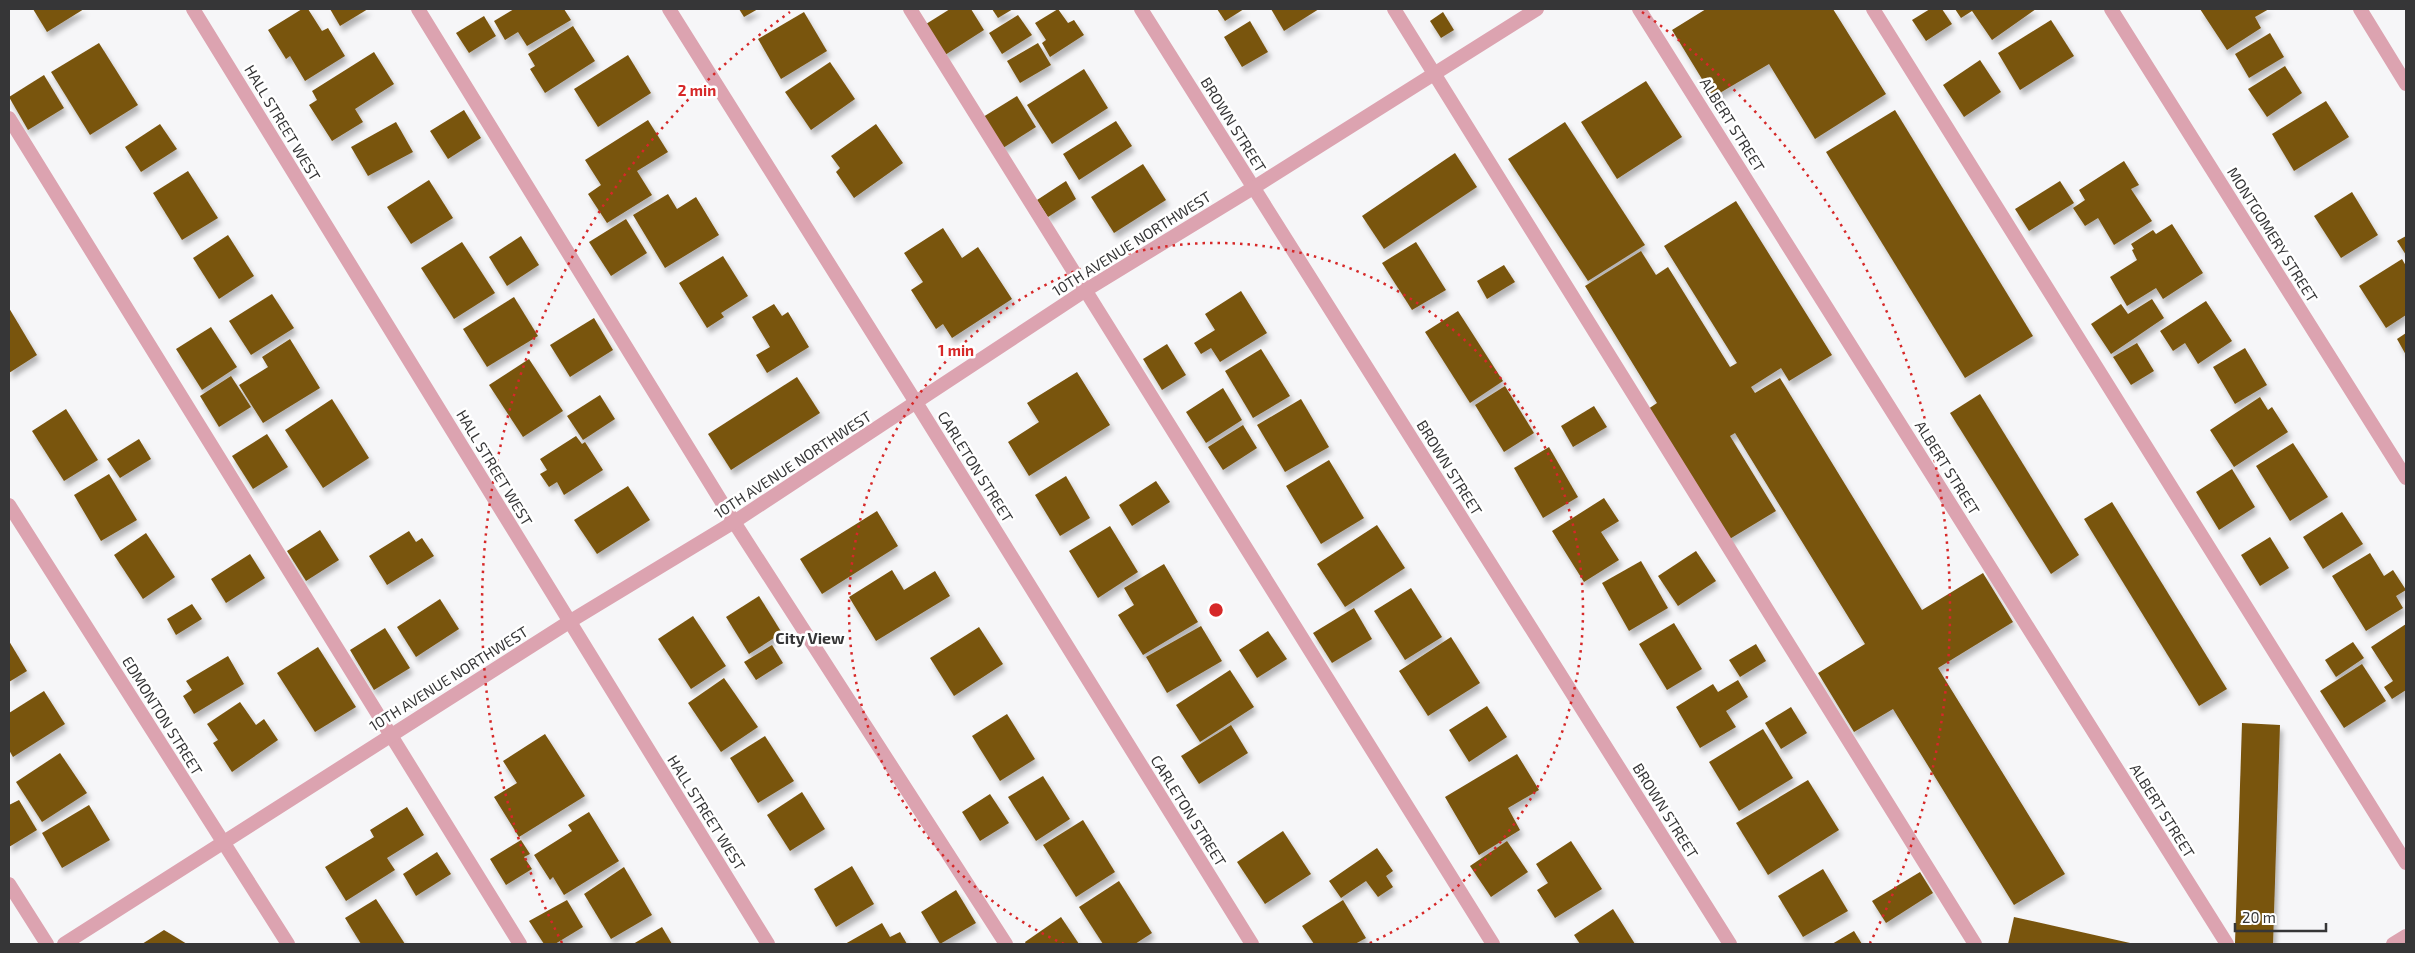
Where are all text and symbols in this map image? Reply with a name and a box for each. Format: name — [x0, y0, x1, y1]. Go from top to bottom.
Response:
street label: HALL STREET WEST — [241, 61, 325, 184]
street label: BROWN STREET — [1197, 74, 1270, 176]
street label: ALBERT STREET — [1697, 74, 1769, 175]
text: 2 min — [678, 81, 716, 99]
street label: MONTGOMERY STREET — [2224, 164, 2322, 306]
street label: 10TH AVENUE NORTHWEST — [1049, 187, 1214, 299]
text: 1 min — [938, 341, 974, 359]
street label: HALL STREET WEST — [453, 406, 537, 529]
street label: 10TH AVENUE NORTHWEST — [711, 406, 875, 522]
street label: CARLETON STREET — [934, 408, 1017, 526]
street label: BROWN STREET — [1413, 417, 1486, 519]
street label: ALBERT STREET — [1912, 417, 1984, 518]
centre of rings — [1207, 601, 1225, 619]
street label: 10TH AVENUE NORTHWEST — [366, 622, 531, 734]
district label: City View — [775, 628, 845, 648]
street label: EDMONTON STREET — [119, 653, 207, 778]
street label: HALL STREET WEST — [664, 752, 750, 874]
street label: CARLETON STREET — [1147, 752, 1230, 870]
street label: BROWN STREET — [1629, 760, 1702, 862]
street label: ALBERT STREET — [2127, 760, 2199, 861]
scale bar — [2235, 900, 2326, 932]
text: 20 m — [2242, 908, 2276, 926]

